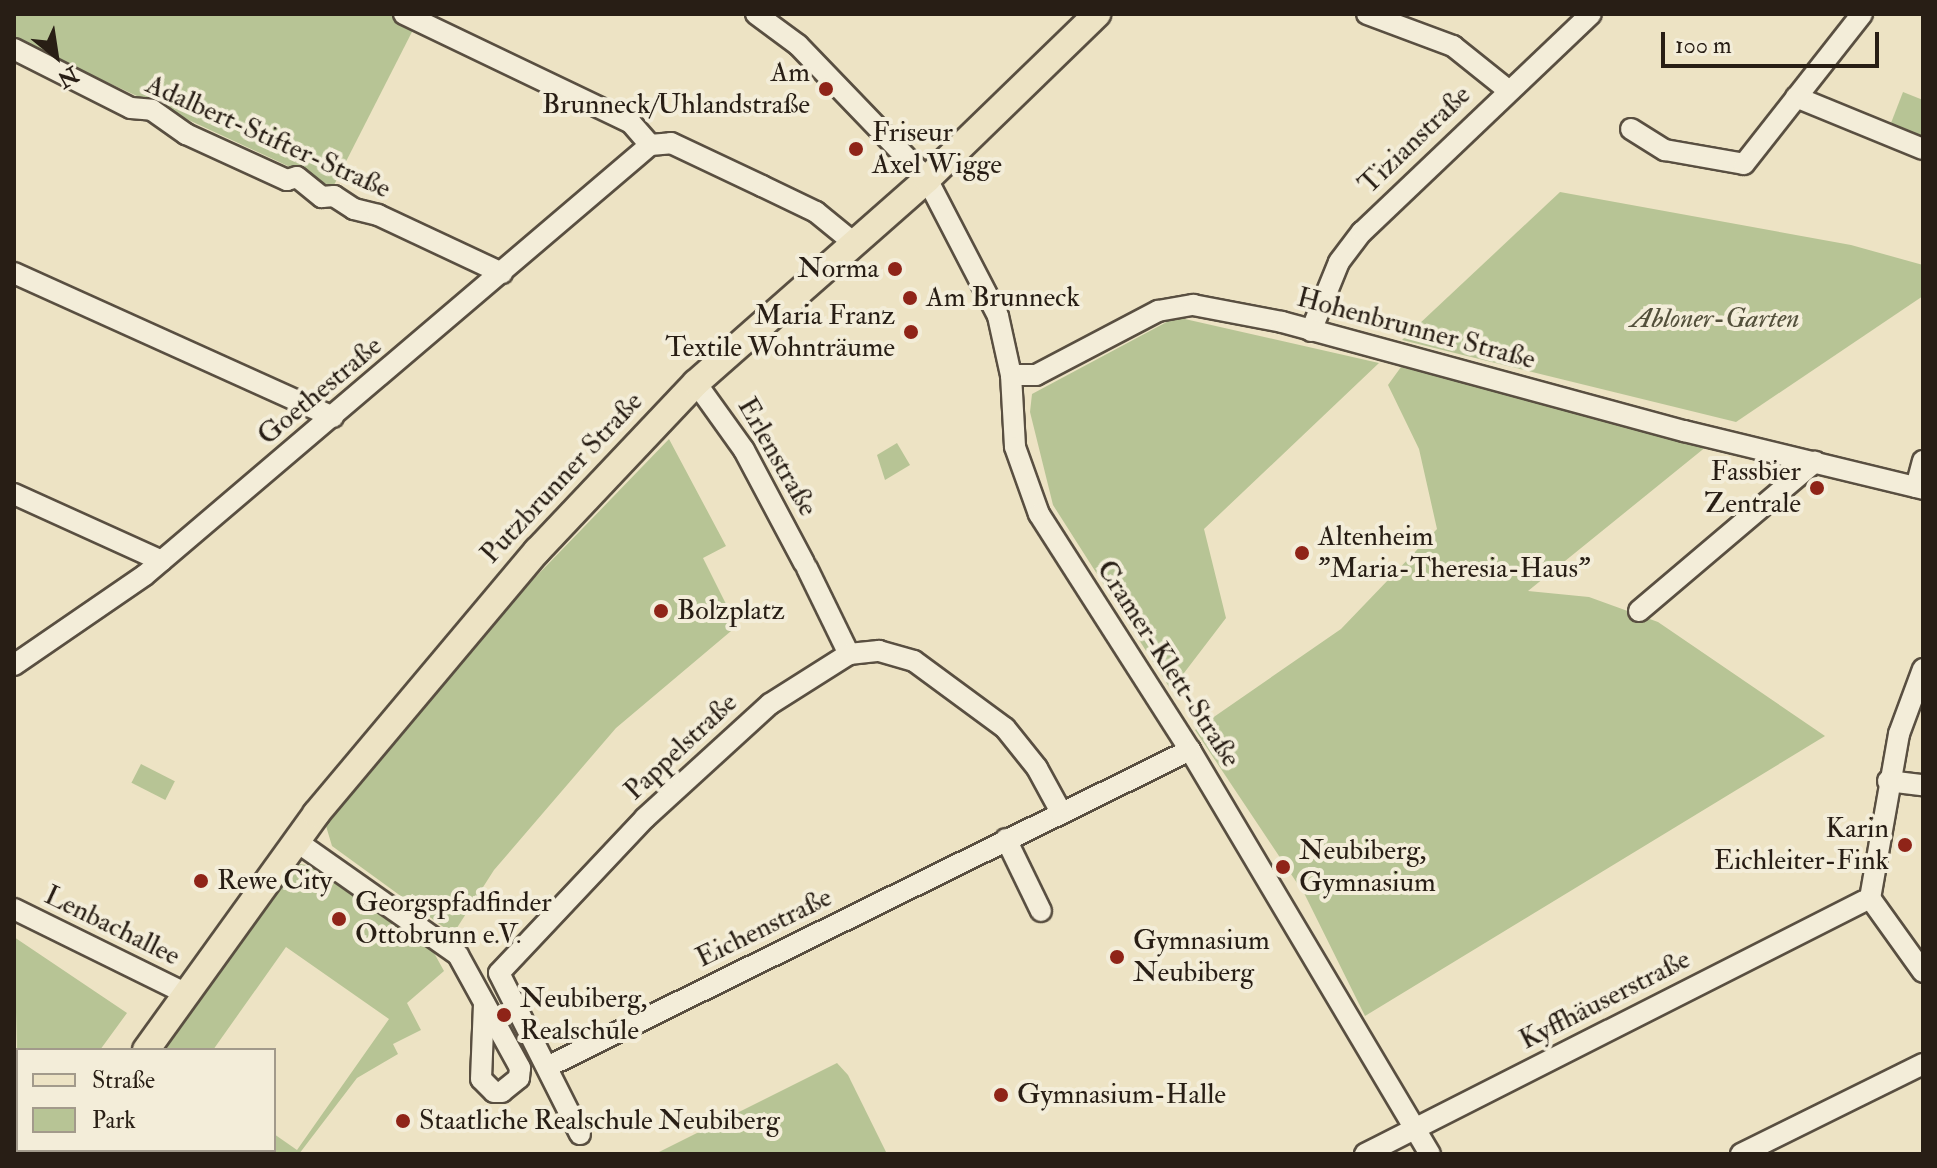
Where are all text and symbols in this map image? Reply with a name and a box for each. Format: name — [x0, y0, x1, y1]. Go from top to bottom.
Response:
north arrow — [16, 16, 96, 96]
scale bar — [1665, 16, 1883, 66]
text: 100 m — [1675, 30, 1732, 61]
place label: Am Brunneck/Uhlandstraße — [542, 56, 810, 122]
text: N — [52, 60, 84, 94]
street label: Adalbert-Stifter-Straße — [140, 68, 396, 206]
street label: Tizianstraße — [1352, 79, 1478, 201]
marker: Am Brunneck/Uhlandstraße — [817, 80, 835, 98]
place label: Friseur Axel Wigge — [872, 116, 1002, 182]
marker: Friseur Axel Wigge — [847, 140, 865, 158]
place label: Norma — [797, 252, 879, 286]
marker: Norma — [886, 260, 904, 278]
place label: Am Brunneck — [926, 281, 1080, 315]
street label: Hohenbrunner Straße — [1293, 281, 1539, 377]
marker: Am Brunneck — [901, 289, 919, 307]
place label: Maria Franz Textile Wohnträume — [665, 299, 895, 365]
park label: Abloner-Garten — [1631, 302, 1799, 336]
marker: Maria Franz Textile Wohnträume — [902, 323, 920, 341]
street label: Goethestraße — [251, 329, 389, 453]
street label: Putzbrunner Straße — [474, 385, 650, 571]
street label: Erlenstraße — [730, 392, 824, 522]
place label: Fassbier Zentrale — [1704, 455, 1801, 521]
marker: Fassbier Zentrale — [1808, 479, 1826, 497]
place label: Altenheim "Maria-Theresia-Haus" — [1318, 520, 1591, 586]
marker: Altenheim "Maria-Theresia-Haus" — [1293, 544, 1311, 562]
street label: Cramer-Klett-Straße — [1089, 554, 1247, 774]
place label: Bolzplatz — [677, 594, 785, 628]
marker: Bolzplatz — [652, 602, 670, 620]
street label: Pappelstraße — [618, 686, 744, 808]
place label: Karin Eichleiter-Fink — [1714, 812, 1889, 878]
place label: Neubiberg, Gymnasium — [1299, 834, 1436, 900]
marker: Karin Eichleiter-Fink — [1896, 836, 1914, 854]
marker: Neubiberg, Gymnasium — [1274, 858, 1292, 876]
place label: Rewe City — [217, 864, 332, 898]
marker: Rewe City — [192, 872, 210, 890]
street label: Lenbachallee — [39, 879, 185, 973]
street label: Eichenstraße — [691, 881, 837, 975]
place label: Georgspfadfinder Ottobrunn e.V. — [355, 886, 552, 952]
marker: Georgspfadfinder Ottobrunn e.V. — [330, 910, 348, 928]
place label: Gymnasium Neubiberg — [1133, 924, 1270, 990]
street label: Kyffhäuserstraße — [1514, 943, 1696, 1057]
marker: Gymnasium Neubiberg — [1108, 948, 1126, 966]
place label: Neubiberg, Realschule — [520, 982, 647, 1048]
marker: Neubiberg, Realschule — [495, 1006, 513, 1024]
legend — [16, 1048, 276, 1152]
text: Straße — [92, 1065, 155, 1096]
place label: Gymnasium-Halle — [1017, 1078, 1226, 1112]
marker: Gymnasium-Halle — [992, 1086, 1010, 1104]
place label: Staatliche Realschule Neubiberg — [419, 1104, 780, 1138]
text: Park — [92, 1105, 136, 1136]
marker: Staatliche Realschule Neubiberg — [394, 1112, 412, 1130]

